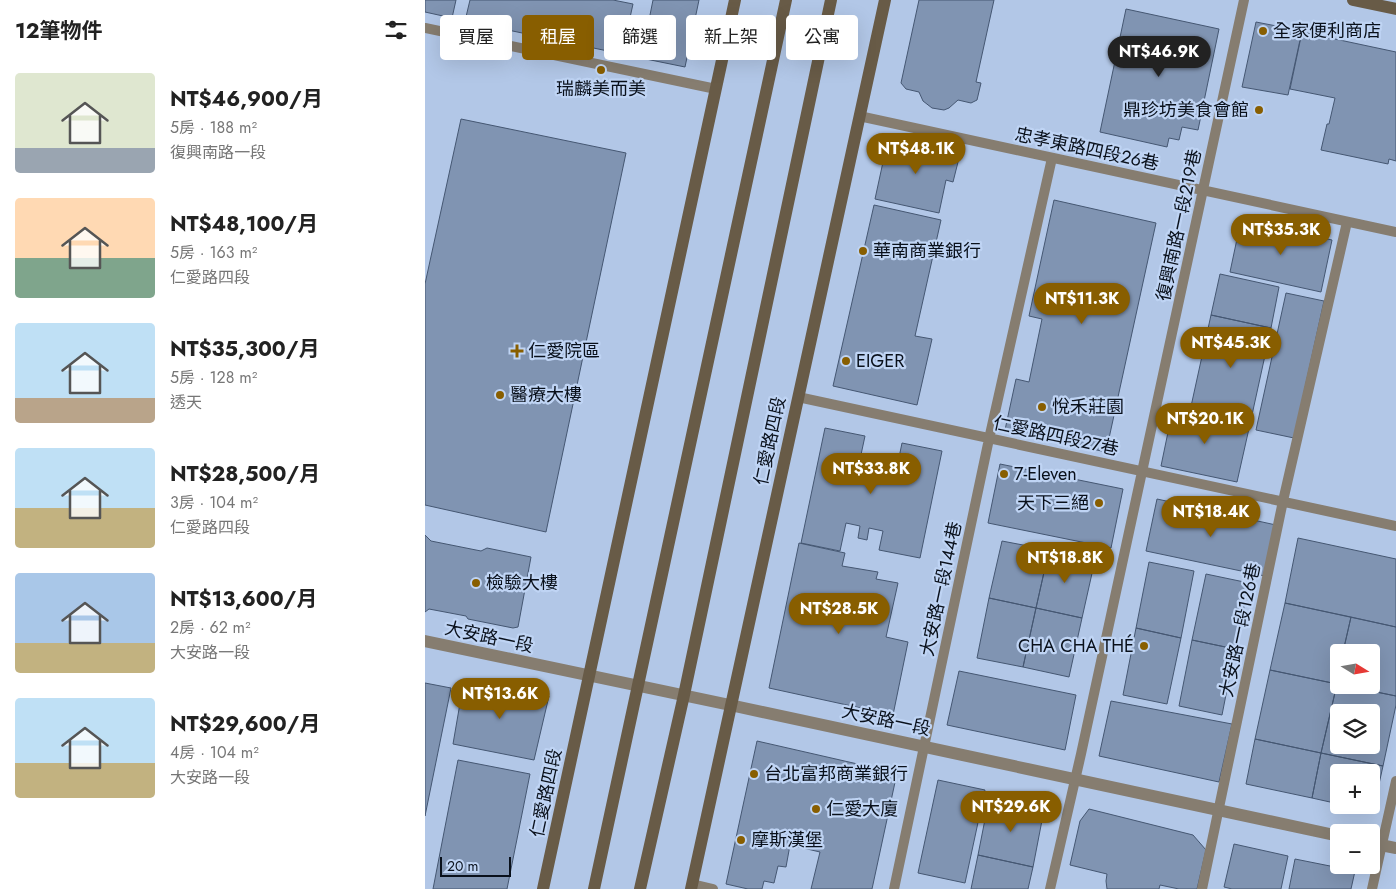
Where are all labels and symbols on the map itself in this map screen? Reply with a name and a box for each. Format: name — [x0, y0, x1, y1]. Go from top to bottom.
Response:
place label: 全家便利商店 — [1273, 18, 1381, 44]
marker: 全家便利商店 — [1257, 25, 1269, 37]
pin: NT$46.9K — [1107, 36, 1211, 78]
marker: 瑞麟美而美 — [595, 64, 607, 76]
place label: 瑞麟美而美 — [556, 76, 646, 102]
place label: 鼎珍坊美食會館 — [1123, 97, 1249, 123]
marker: 鼎珍坊美食會館 — [1253, 104, 1265, 116]
street label: 忠孝東路四段26巷 — [1013, 121, 1161, 177]
pin: NT$48.1K — [864, 132, 968, 175]
street label: 復興南路一段219巷 — [1150, 147, 1208, 303]
pin: NT$35.3K — [1229, 214, 1333, 256]
place label: 華南商業銀行 — [873, 238, 981, 264]
marker: 華南商業銀行 — [857, 245, 869, 257]
pin: NT$11.3K — [1030, 282, 1134, 325]
pin: NT$45.3K — [1179, 326, 1283, 369]
place label: 仁愛院區 — [528, 338, 600, 364]
marker: 仁愛院區 — [510, 344, 524, 358]
place label: EIGER — [856, 348, 904, 374]
marker: EIGER — [840, 355, 852, 367]
place label: 醫療大樓 — [510, 382, 582, 408]
marker: 醫療大樓 — [494, 389, 506, 401]
street label: 仁愛路四段 — [748, 394, 792, 488]
place label: 悅禾莊園 — [1052, 394, 1124, 420]
marker: 悅禾莊園 — [1036, 401, 1048, 413]
pin: NT$20.1K — [1153, 402, 1257, 445]
street label: 仁愛路四段27巷 — [991, 410, 1121, 462]
pin: NT$33.8K — [819, 452, 923, 495]
place label: 7-Eleven — [1014, 461, 1077, 487]
marker: 7-Eleven — [998, 468, 1010, 480]
place label: 天下三絕 — [1017, 490, 1089, 516]
pin: NT$18.4K — [1159, 496, 1263, 538]
marker: 天下三絕 — [1093, 497, 1105, 509]
street label: 大安路一段144巷 — [914, 519, 968, 659]
pin: NT$18.8K — [1013, 542, 1117, 584]
street label: 大安路一段126巷 — [1213, 560, 1267, 700]
place label: 檢驗大樓 — [486, 570, 558, 596]
marker: 檢驗大樓 — [470, 577, 482, 589]
pin: NT$28.5K — [787, 592, 891, 635]
street label: 大安路一段 — [442, 615, 536, 659]
place label: CHA CHA THÉ — [1018, 633, 1134, 659]
marker: CHA CHA THÉ — [1138, 640, 1150, 652]
north arrow — [1330, 644, 1380, 694]
pin: NT$13.6K — [448, 678, 552, 720]
street label: 大安路一段 — [839, 698, 933, 742]
street label: 仁愛路四段 — [524, 746, 568, 840]
place label: 台北富邦商業銀行 — [764, 761, 908, 787]
marker: 台北富邦商業銀行 — [748, 768, 760, 780]
pin: NT$29.6K — [959, 790, 1063, 833]
place label: 仁愛大廈 — [826, 796, 898, 822]
marker: 仁愛大廈 — [810, 803, 822, 815]
place label: 摩斯漢堡 — [751, 827, 823, 853]
marker: 摩斯漢堡 — [735, 834, 747, 846]
scale bar — [440, 854, 511, 877]

